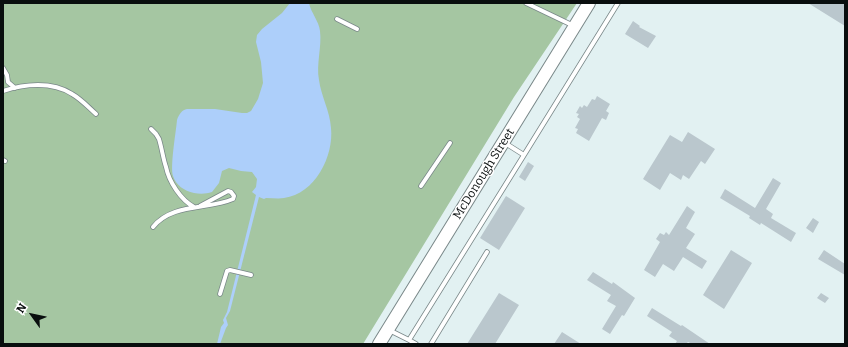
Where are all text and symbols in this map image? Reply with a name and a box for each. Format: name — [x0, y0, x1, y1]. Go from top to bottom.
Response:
street label: McDonough Street — [450, 126, 518, 222]
north arrow — [12, 295, 52, 335]
text: N — [14, 301, 29, 315]

